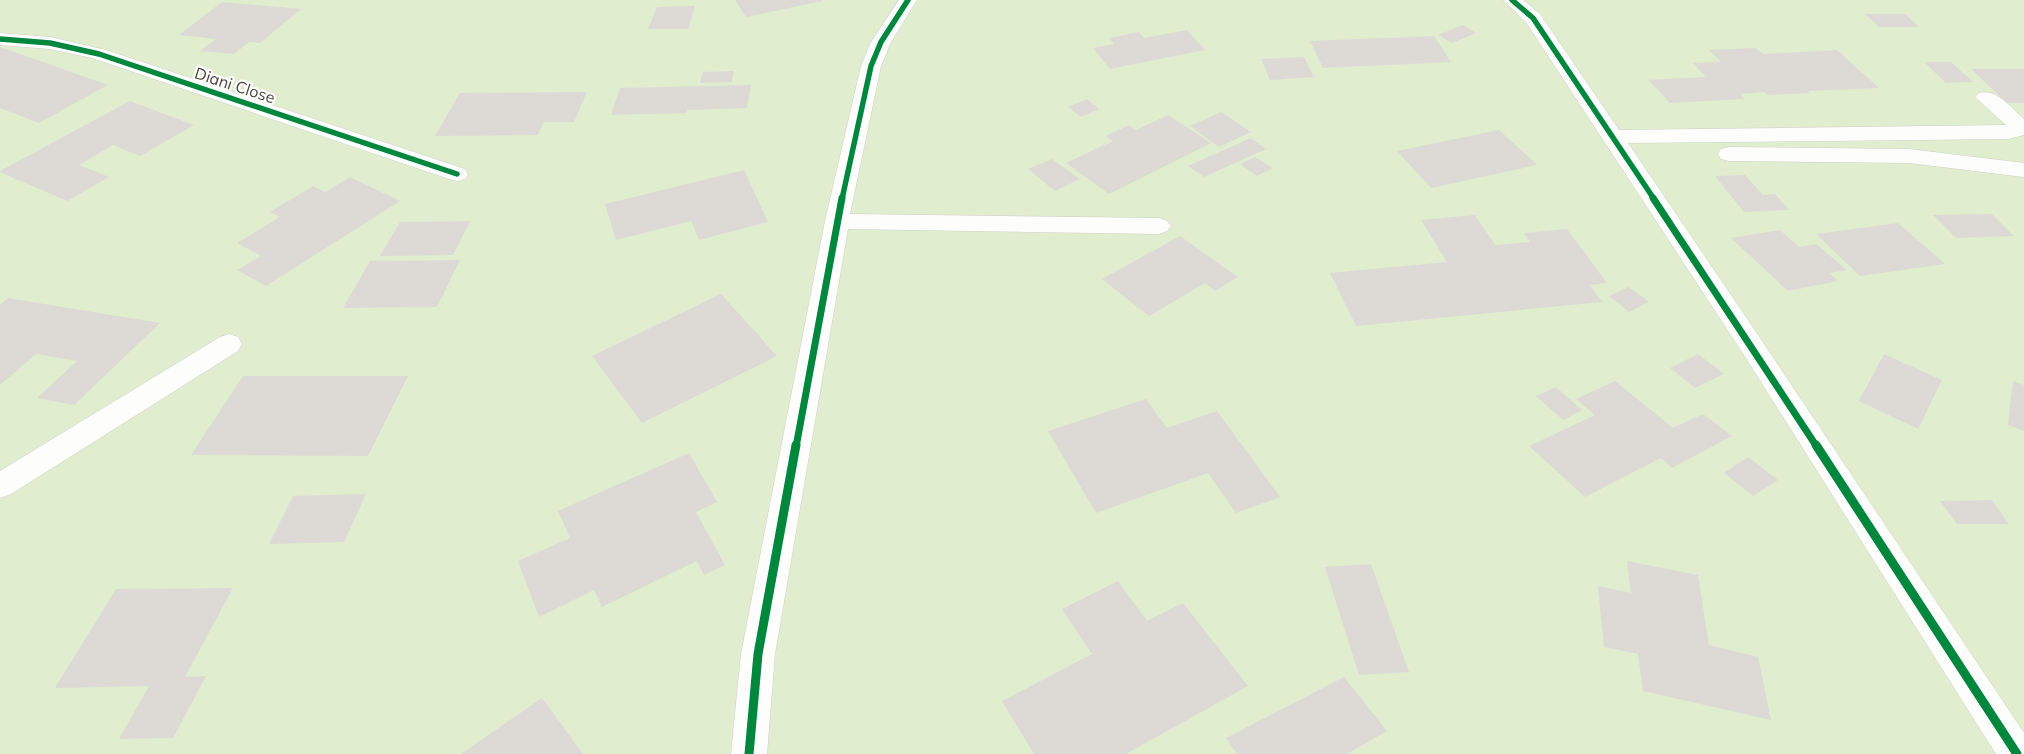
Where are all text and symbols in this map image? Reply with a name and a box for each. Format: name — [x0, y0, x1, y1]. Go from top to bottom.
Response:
street label: Diani Close — [192, 63, 278, 107]

